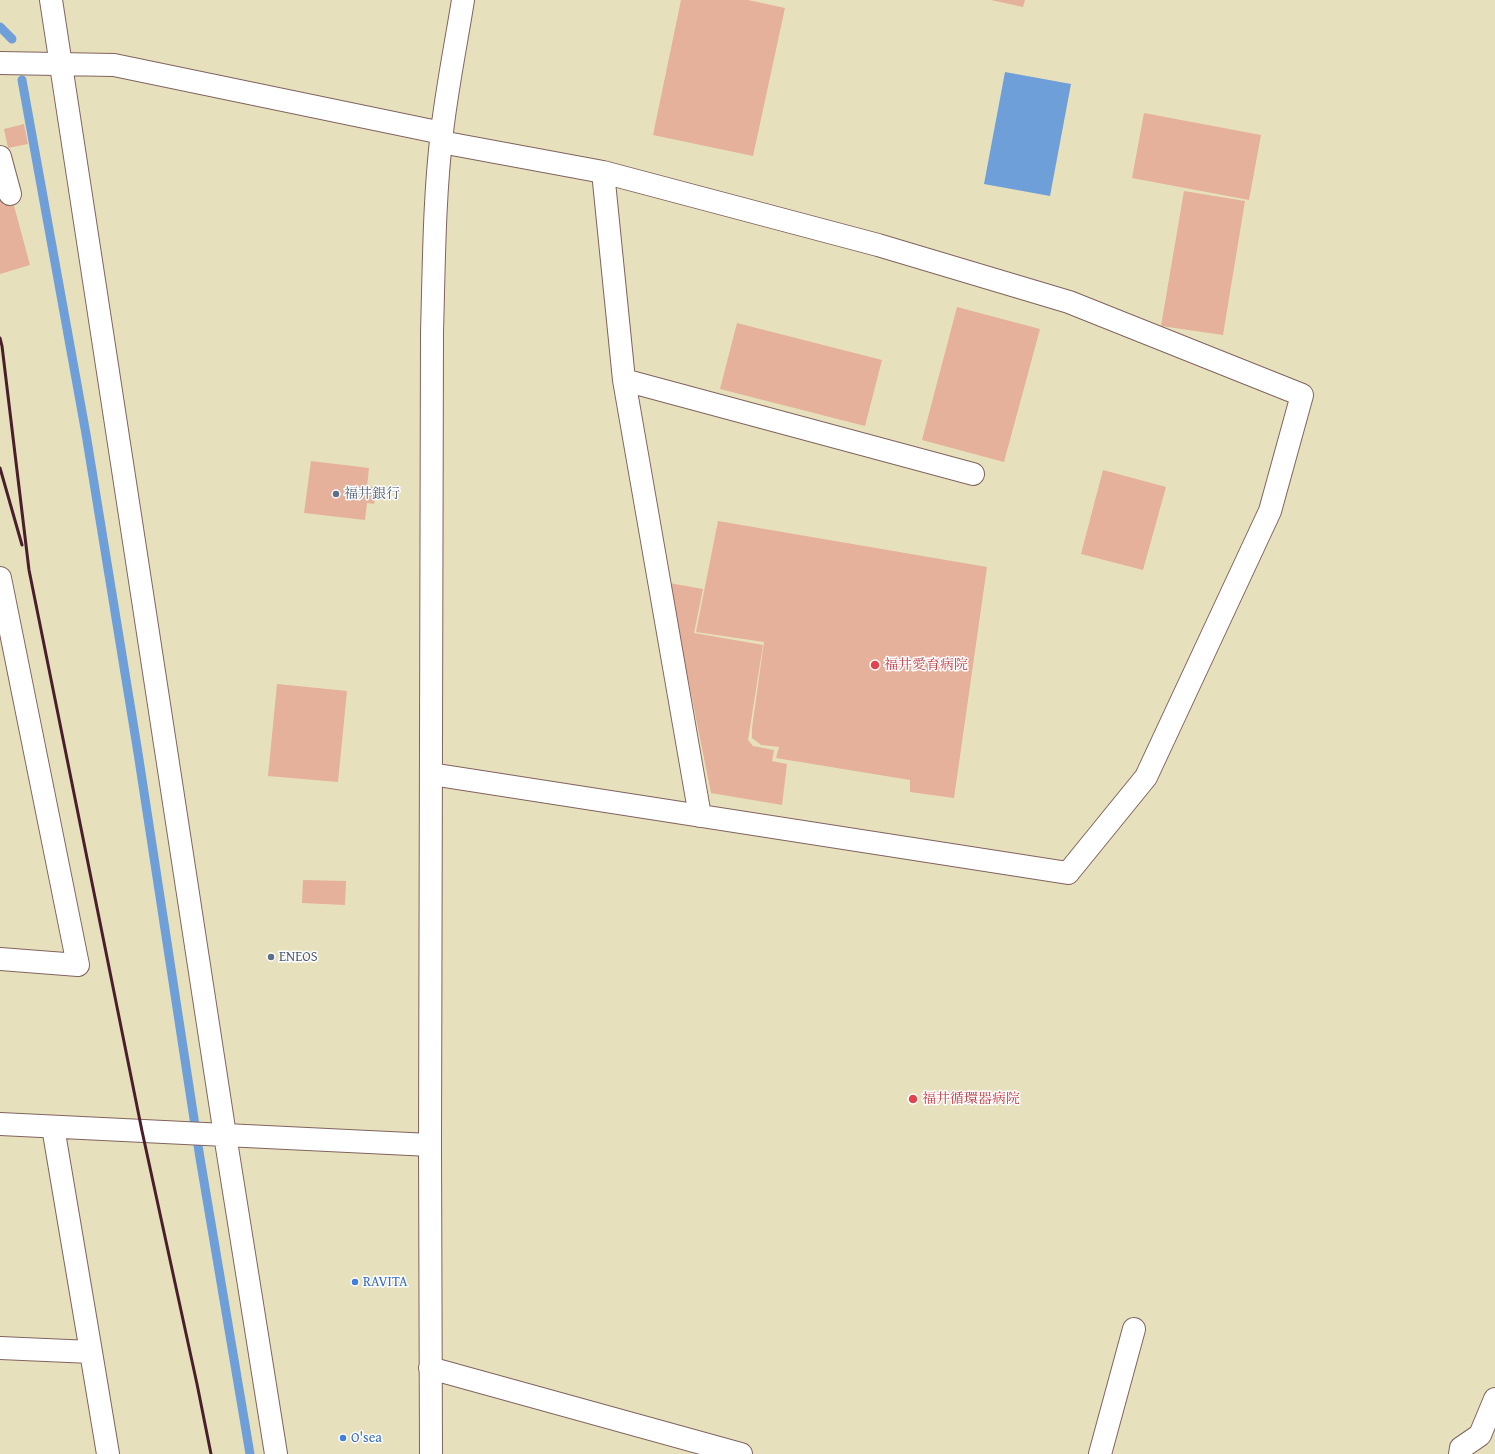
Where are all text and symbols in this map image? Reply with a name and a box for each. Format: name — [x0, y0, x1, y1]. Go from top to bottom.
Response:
place label: 福井銀行 — [344, 486, 400, 502]
marker: 福井銀行 — [331, 489, 341, 499]
place label: 福井愛育病院 — [884, 657, 968, 673]
marker: 福井愛育病院 — [869, 659, 881, 671]
place label: ENEOS — [279, 949, 318, 965]
marker: ENEOS — [266, 952, 276, 962]
place label: 福井循環器病院 — [922, 1091, 1020, 1107]
marker: 福井循環器病院 — [907, 1093, 919, 1105]
place label: RAVITA — [363, 1274, 407, 1290]
marker: RAVITA — [350, 1277, 360, 1287]
place label: O'sea — [351, 1430, 382, 1446]
marker: O'sea — [338, 1433, 348, 1443]

